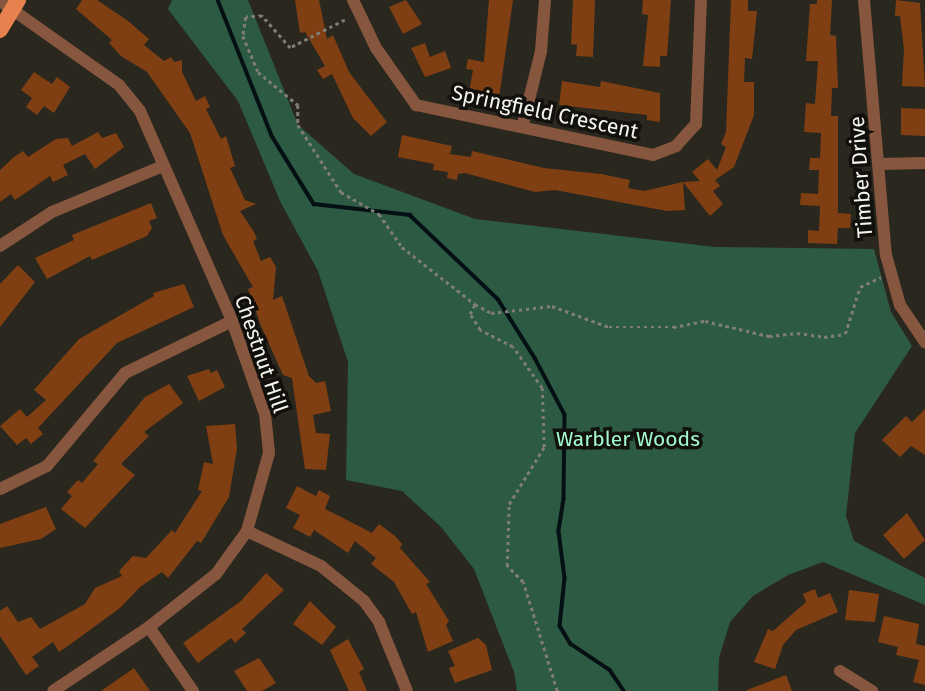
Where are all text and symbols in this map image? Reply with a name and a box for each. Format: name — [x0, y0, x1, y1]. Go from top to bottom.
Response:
street label: Springfield Crescent — [449, 80, 641, 144]
street label: Timber Drive — [844, 115, 878, 239]
street label: Chestnut Hill — [229, 292, 293, 416]
park label: Warbler Woods — [556, 426, 700, 452]

